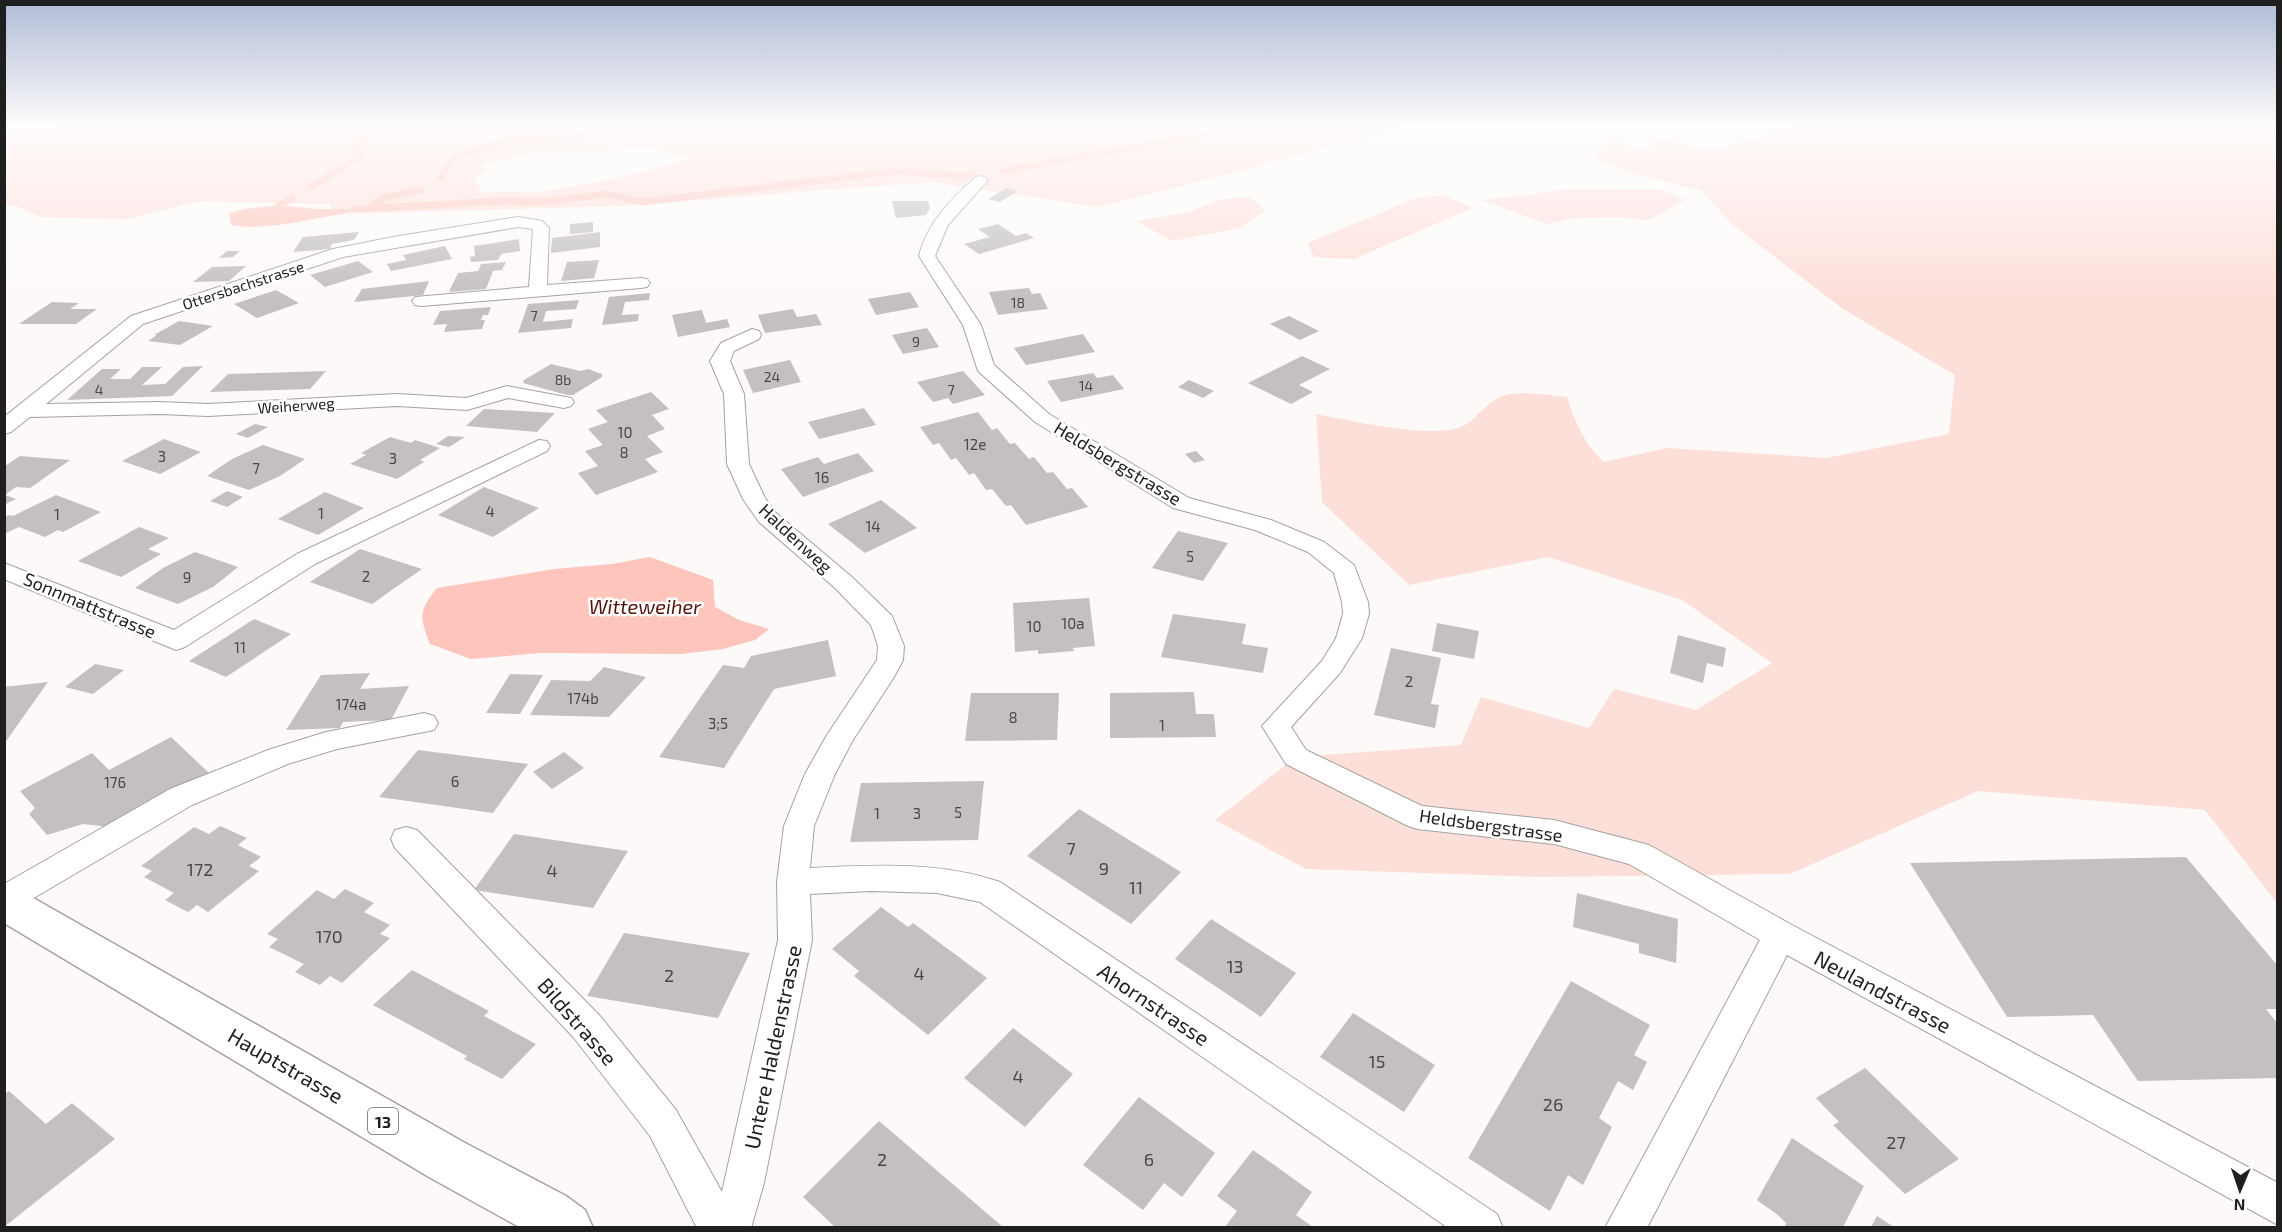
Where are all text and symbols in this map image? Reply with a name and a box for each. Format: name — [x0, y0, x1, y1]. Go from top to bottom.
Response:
street label: Ottersbachstrasse — [180, 257, 306, 313]
house number: 18 — [1011, 294, 1025, 311]
house number: 7 — [530, 307, 538, 324]
house number: 9 — [912, 333, 920, 350]
house number: 24 — [764, 368, 780, 385]
house number: 8b — [555, 371, 571, 388]
house number: 14 — [1079, 377, 1093, 394]
house number: 4 — [95, 381, 103, 398]
house number: 7 — [947, 381, 955, 398]
street label: Weiherweg — [257, 393, 336, 417]
street label: Heldsbergstrasse — [1050, 416, 1186, 510]
house number: 10 — [617, 423, 633, 441]
house number: 12e — [964, 435, 986, 453]
house number: 8 — [619, 443, 629, 461]
house number: 3 — [158, 447, 166, 465]
house number: 3 — [389, 449, 397, 467]
house number: 7 — [252, 459, 260, 477]
house number: 16 — [815, 468, 829, 486]
street label: Haldenweg — [755, 499, 837, 577]
house number: 4 — [485, 502, 495, 520]
house number: 1 — [318, 504, 324, 522]
house number: 1 — [54, 505, 60, 523]
house number: 14 — [865, 517, 881, 535]
house number: 5 — [1186, 547, 1194, 565]
street label: Sonnmattstrasse — [20, 567, 160, 643]
house number: 2 — [362, 567, 370, 585]
house number: 9 — [183, 568, 191, 586]
water label: Witteweiher — [589, 594, 702, 618]
house number: 10a — [1061, 614, 1085, 632]
house number: 10 — [1026, 617, 1042, 635]
house number: 11 — [234, 638, 246, 656]
house number: 2 — [1405, 672, 1413, 690]
house number: 174b — [567, 689, 599, 707]
house number: 174a — [335, 695, 367, 713]
house number: 8 — [1008, 708, 1018, 726]
house number: 3;5 — [708, 714, 728, 732]
house number: 1 — [1159, 716, 1165, 734]
house number: 6 — [451, 772, 459, 790]
house number: 176 — [104, 773, 126, 791]
house number: 5 — [954, 803, 962, 821]
house number: 1 — [874, 804, 880, 822]
house number: 3 — [913, 804, 921, 822]
street label: Heldsbergstrasse — [1418, 804, 1564, 846]
house number: 7 — [1066, 837, 1076, 859]
house number: 9 — [1099, 857, 1109, 879]
house number: 172 — [187, 858, 213, 880]
house number: 4 — [546, 859, 558, 881]
house number: 11 — [1129, 876, 1143, 898]
house number: 170 — [315, 925, 343, 947]
street label: Untere Haldenstrasse — [738, 943, 806, 1151]
street label: Neulandstrasse — [1810, 944, 1956, 1038]
house number: 13 — [1226, 955, 1244, 977]
street label: Ahornstrasse — [1094, 958, 1214, 1050]
house number: 4 — [913, 962, 925, 984]
house number: 2 — [664, 964, 674, 986]
street label: Bildstrasse — [533, 972, 623, 1070]
street label: Hauptstrasse — [224, 1022, 348, 1108]
house number: 15 — [1369, 1050, 1385, 1072]
house number: 4 — [1012, 1065, 1024, 1087]
house number: 26 — [1543, 1093, 1563, 1115]
road number: 13 — [368, 1108, 398, 1134]
house number: 27 — [1886, 1131, 1906, 1153]
house number: 2 — [877, 1148, 887, 1170]
house number: 6 — [1144, 1148, 1154, 1170]
north arrow — [2210, 1160, 2270, 1220]
text: N — [2233, 1196, 2246, 1215]

